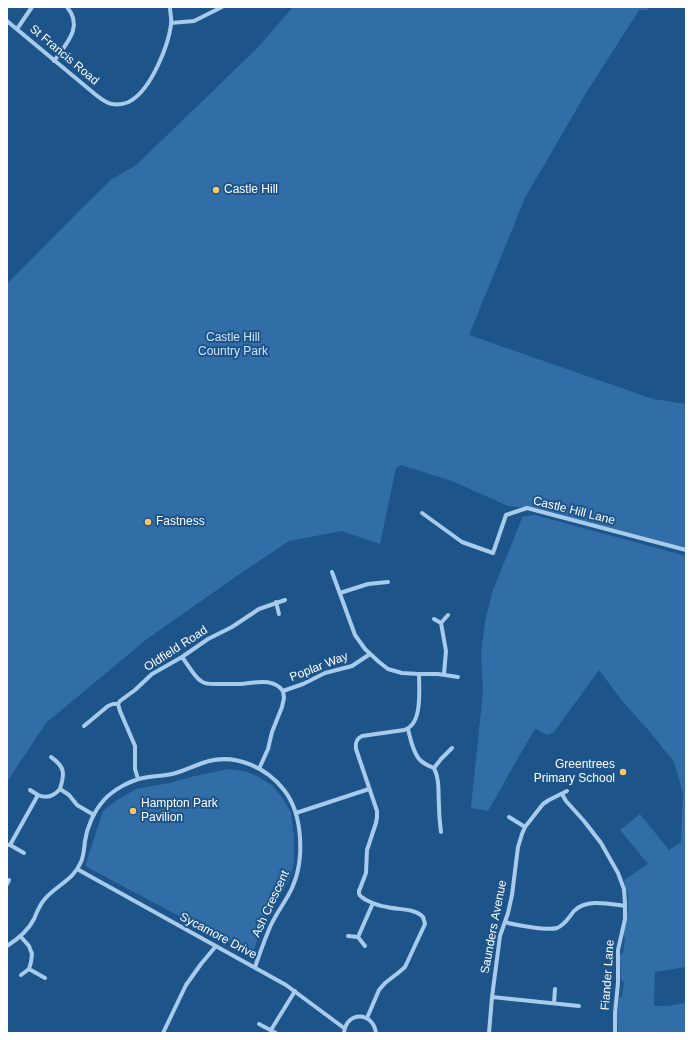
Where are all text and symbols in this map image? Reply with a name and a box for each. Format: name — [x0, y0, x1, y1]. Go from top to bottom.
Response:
street label: St Francis Road — [26, 22, 102, 88]
place label: Castle Hill — [224, 183, 278, 197]
marker: Castle Hill — [211, 185, 221, 195]
park label: Castle Hill Country Park — [198, 331, 268, 359]
street label: Castle Hill Lane — [531, 494, 617, 528]
place label: Fastness — [156, 515, 205, 529]
marker: Fastness — [143, 517, 153, 527]
street label: Oldfield Road — [142, 623, 210, 675]
street label: Poplar Way — [288, 649, 350, 685]
place label: Greentrees Primary School — [534, 758, 615, 786]
marker: Greentrees Primary School — [618, 767, 628, 777]
place label: Hampton Park Pavilion — [141, 797, 218, 825]
marker: Hampton Park Pavilion — [128, 806, 138, 816]
street label: Ash Crescent — [249, 868, 293, 940]
street label: Saunders Avenue — [478, 879, 510, 975]
street label: Sycamore Drive — [177, 910, 259, 962]
street label: Fiander Lane — [598, 939, 618, 1011]

